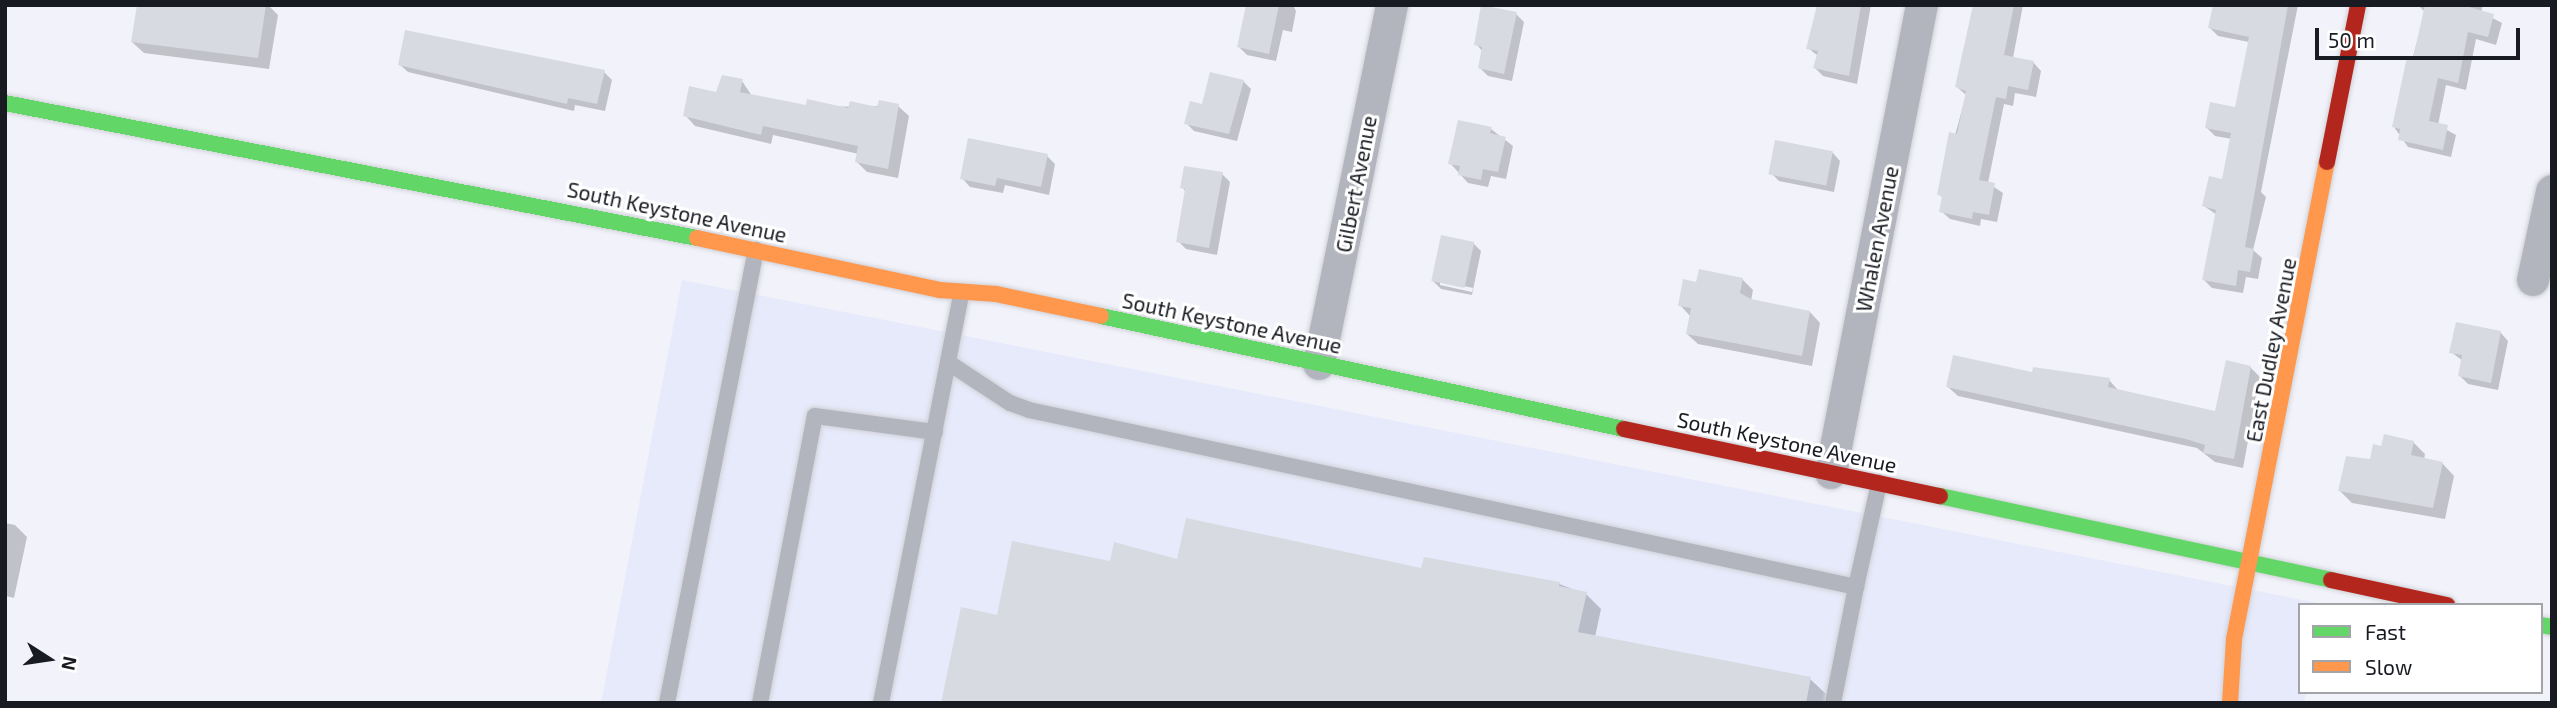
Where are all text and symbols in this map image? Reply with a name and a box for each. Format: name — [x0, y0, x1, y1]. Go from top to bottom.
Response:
scale bar — [2319, 14, 2524, 58]
text: 50 m — [2328, 27, 2375, 52]
street label: Gilbert Avenue — [1330, 113, 1382, 255]
street label: Whalen Avenue — [1850, 164, 1904, 314]
street label: South Keystone Avenue — [565, 176, 789, 248]
street label: East Dudley Avenue — [2241, 255, 2301, 445]
street label: South Keystone Avenue — [1120, 287, 1344, 359]
street label: South Keystone Avenue — [1675, 406, 1899, 478]
legend — [2298, 603, 2543, 694]
text: Fast — [2365, 619, 2406, 644]
north arrow — [14, 624, 84, 694]
text: N — [57, 654, 83, 673]
text: Slow — [2365, 654, 2412, 679]

